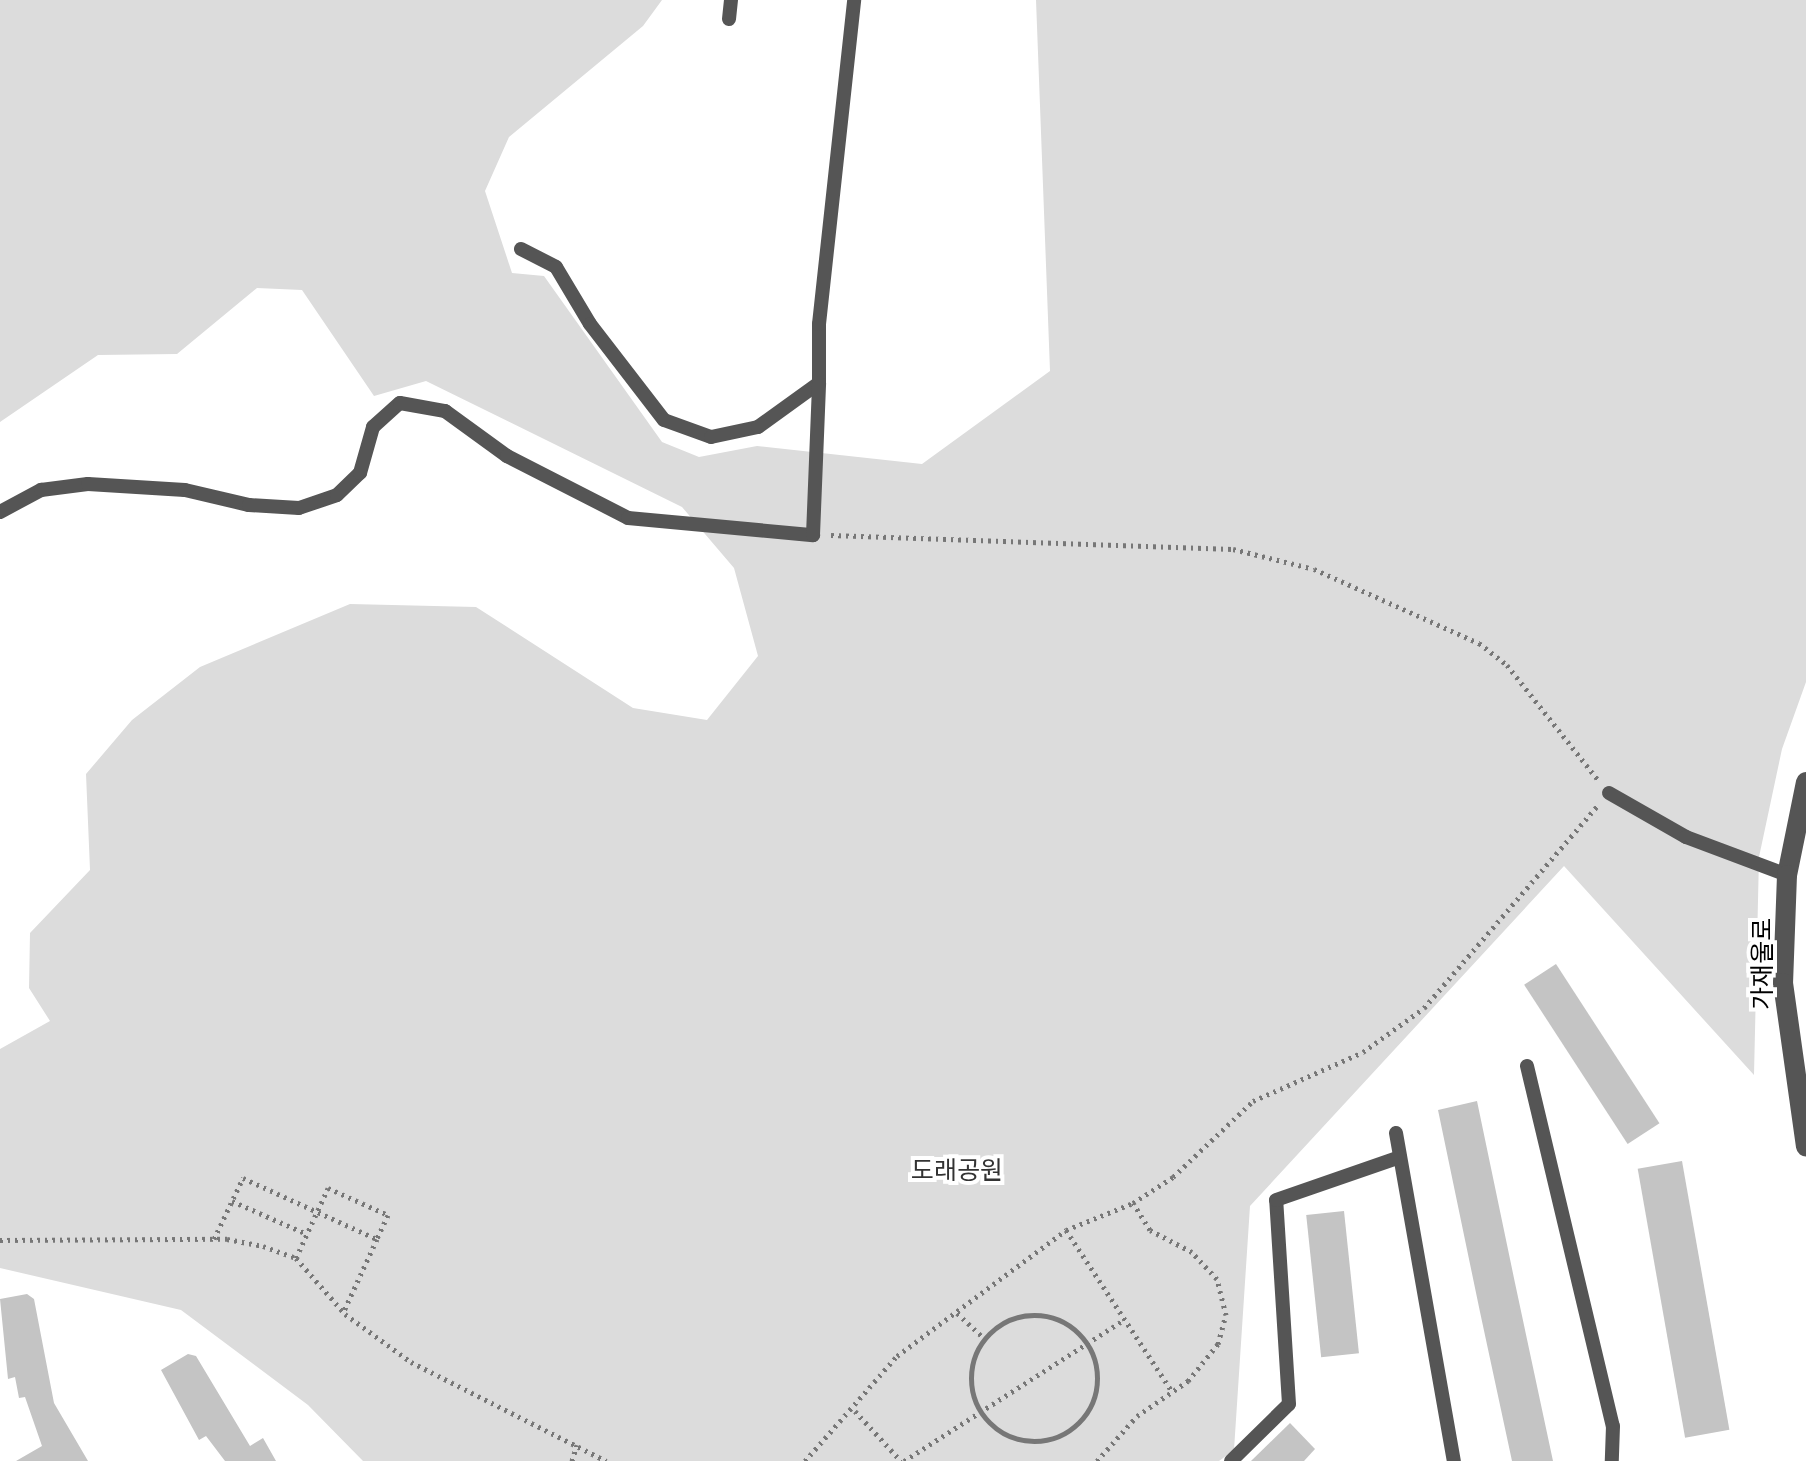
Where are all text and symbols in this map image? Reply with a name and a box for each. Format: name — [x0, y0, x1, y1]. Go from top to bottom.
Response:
street label: 가재울로 — [1746, 918, 1776, 1010]
park label: 도래공원 — [911, 1154, 1003, 1184]

